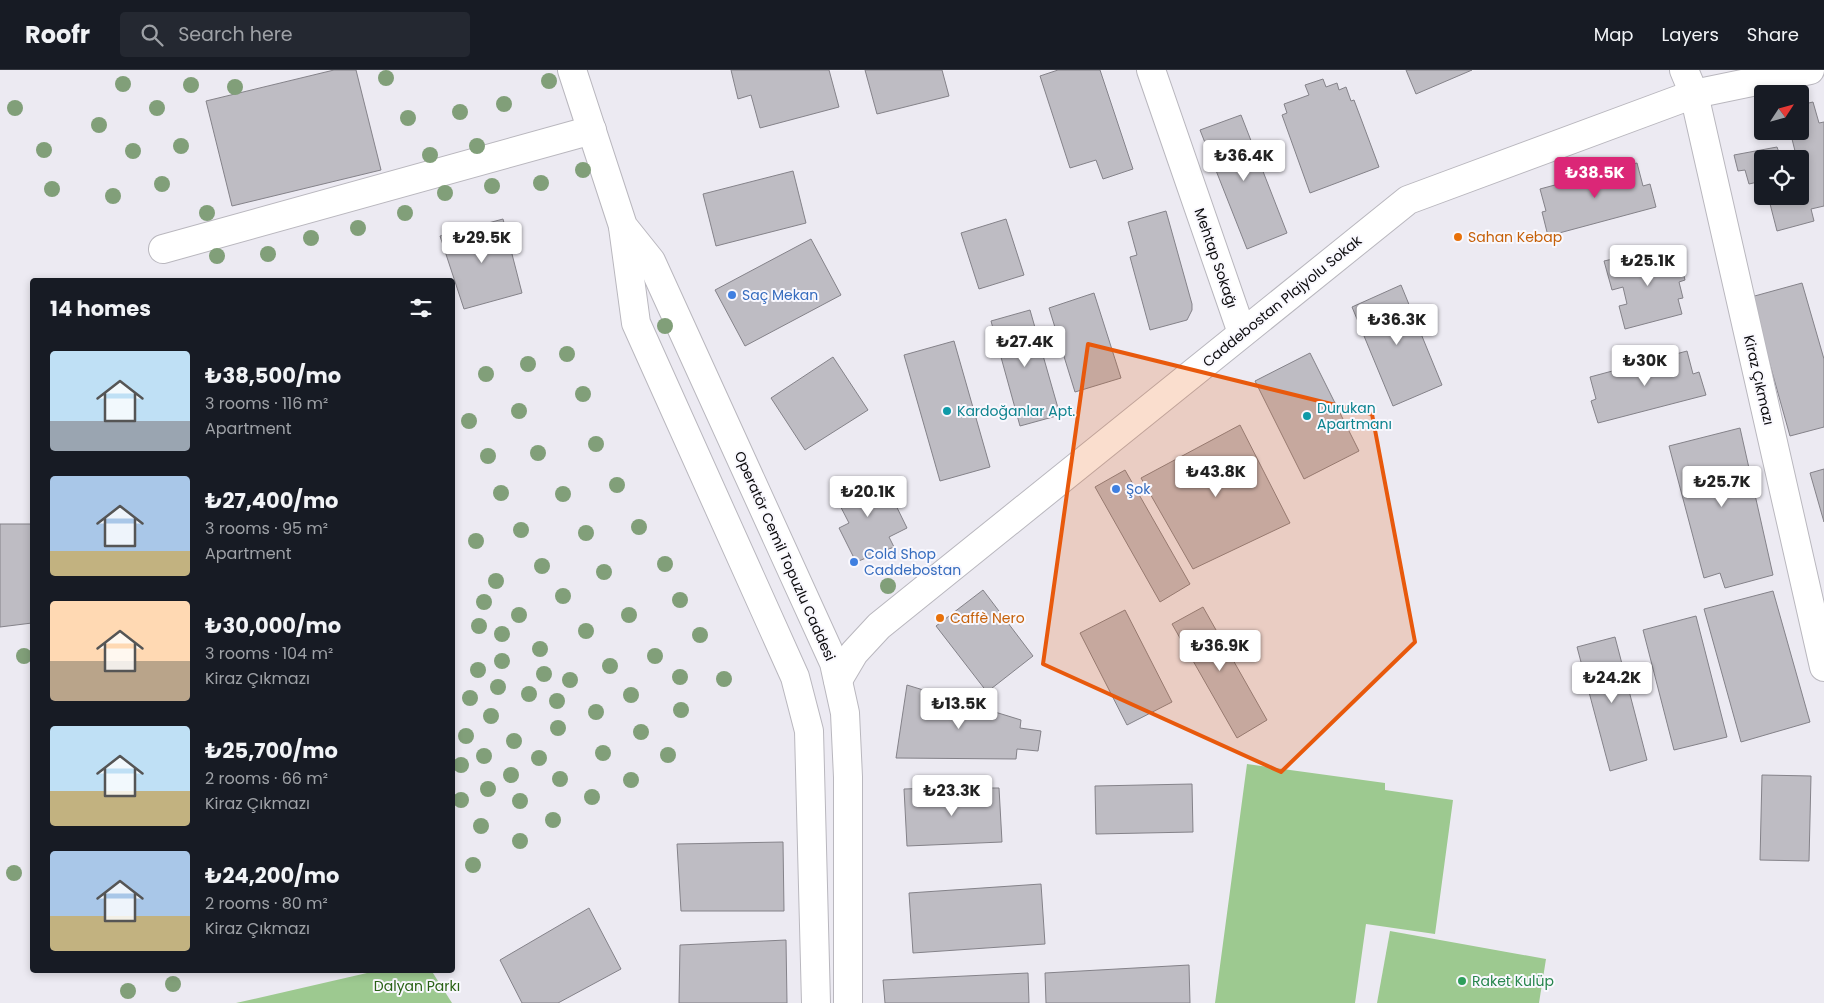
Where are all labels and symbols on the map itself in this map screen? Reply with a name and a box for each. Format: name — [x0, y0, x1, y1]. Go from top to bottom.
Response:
north arrow — [1754, 85, 1809, 140]
pin: ₺36.4K — [1203, 140, 1285, 182]
pin: ₺38.5K — [1554, 156, 1636, 199]
street label: Mehtap Sokağı — [1190, 205, 1242, 311]
pin: ₺29.5K — [441, 222, 523, 264]
place label: Sahan Kebap — [1468, 227, 1562, 247]
street label: Caddebostan Plajyolu Sokak — [1198, 230, 1366, 372]
marker: Sahan Kebap — [1452, 231, 1464, 243]
pin: ₺25.1K — [1607, 244, 1689, 287]
place label: Saç Mekan — [742, 285, 818, 305]
marker: Saç Mekan — [726, 289, 738, 301]
pin: ₺36.3K — [1356, 304, 1438, 346]
pin: ₺27.4K — [984, 326, 1066, 368]
street label: Kiraz Çıkmazı — [1739, 333, 1779, 427]
pin: ₺30K — [1615, 344, 1675, 387]
place label: Durukan Apartmanı — [1317, 398, 1392, 434]
place label: Kardoğanlar Apt. — [957, 401, 1075, 421]
marker: Kardoğanlar Apt. — [941, 405, 953, 417]
marker: Durukan Apartmanı — [1301, 410, 1313, 422]
street label: Operatör Cemil Topuzlu Caddesi — [730, 448, 840, 664]
pin: ₺43.8K — [1175, 456, 1257, 498]
pin: ₺25.7K — [1681, 466, 1763, 508]
pin: ₺20.1K — [827, 476, 909, 518]
place label: Şok — [1126, 479, 1151, 499]
marker: Şok — [1110, 483, 1122, 495]
place label: Cold Shop Caddebostan — [864, 544, 961, 580]
marker: Cold Shop Caddebostan — [848, 556, 860, 568]
place label: Caffè Nero — [950, 608, 1025, 628]
marker: Caffè Nero — [934, 612, 946, 624]
pin: ₺36.9K — [1179, 630, 1261, 672]
pin: ₺24.2K — [1571, 662, 1653, 704]
pin: ₺13.5K — [918, 688, 1000, 730]
pin: ₺23.3K — [911, 774, 993, 817]
place label: Raket Kulüp — [1472, 971, 1554, 991]
marker: Raket Kulüp — [1456, 975, 1468, 987]
park label: Dalyan Parkı — [374, 976, 460, 996]

